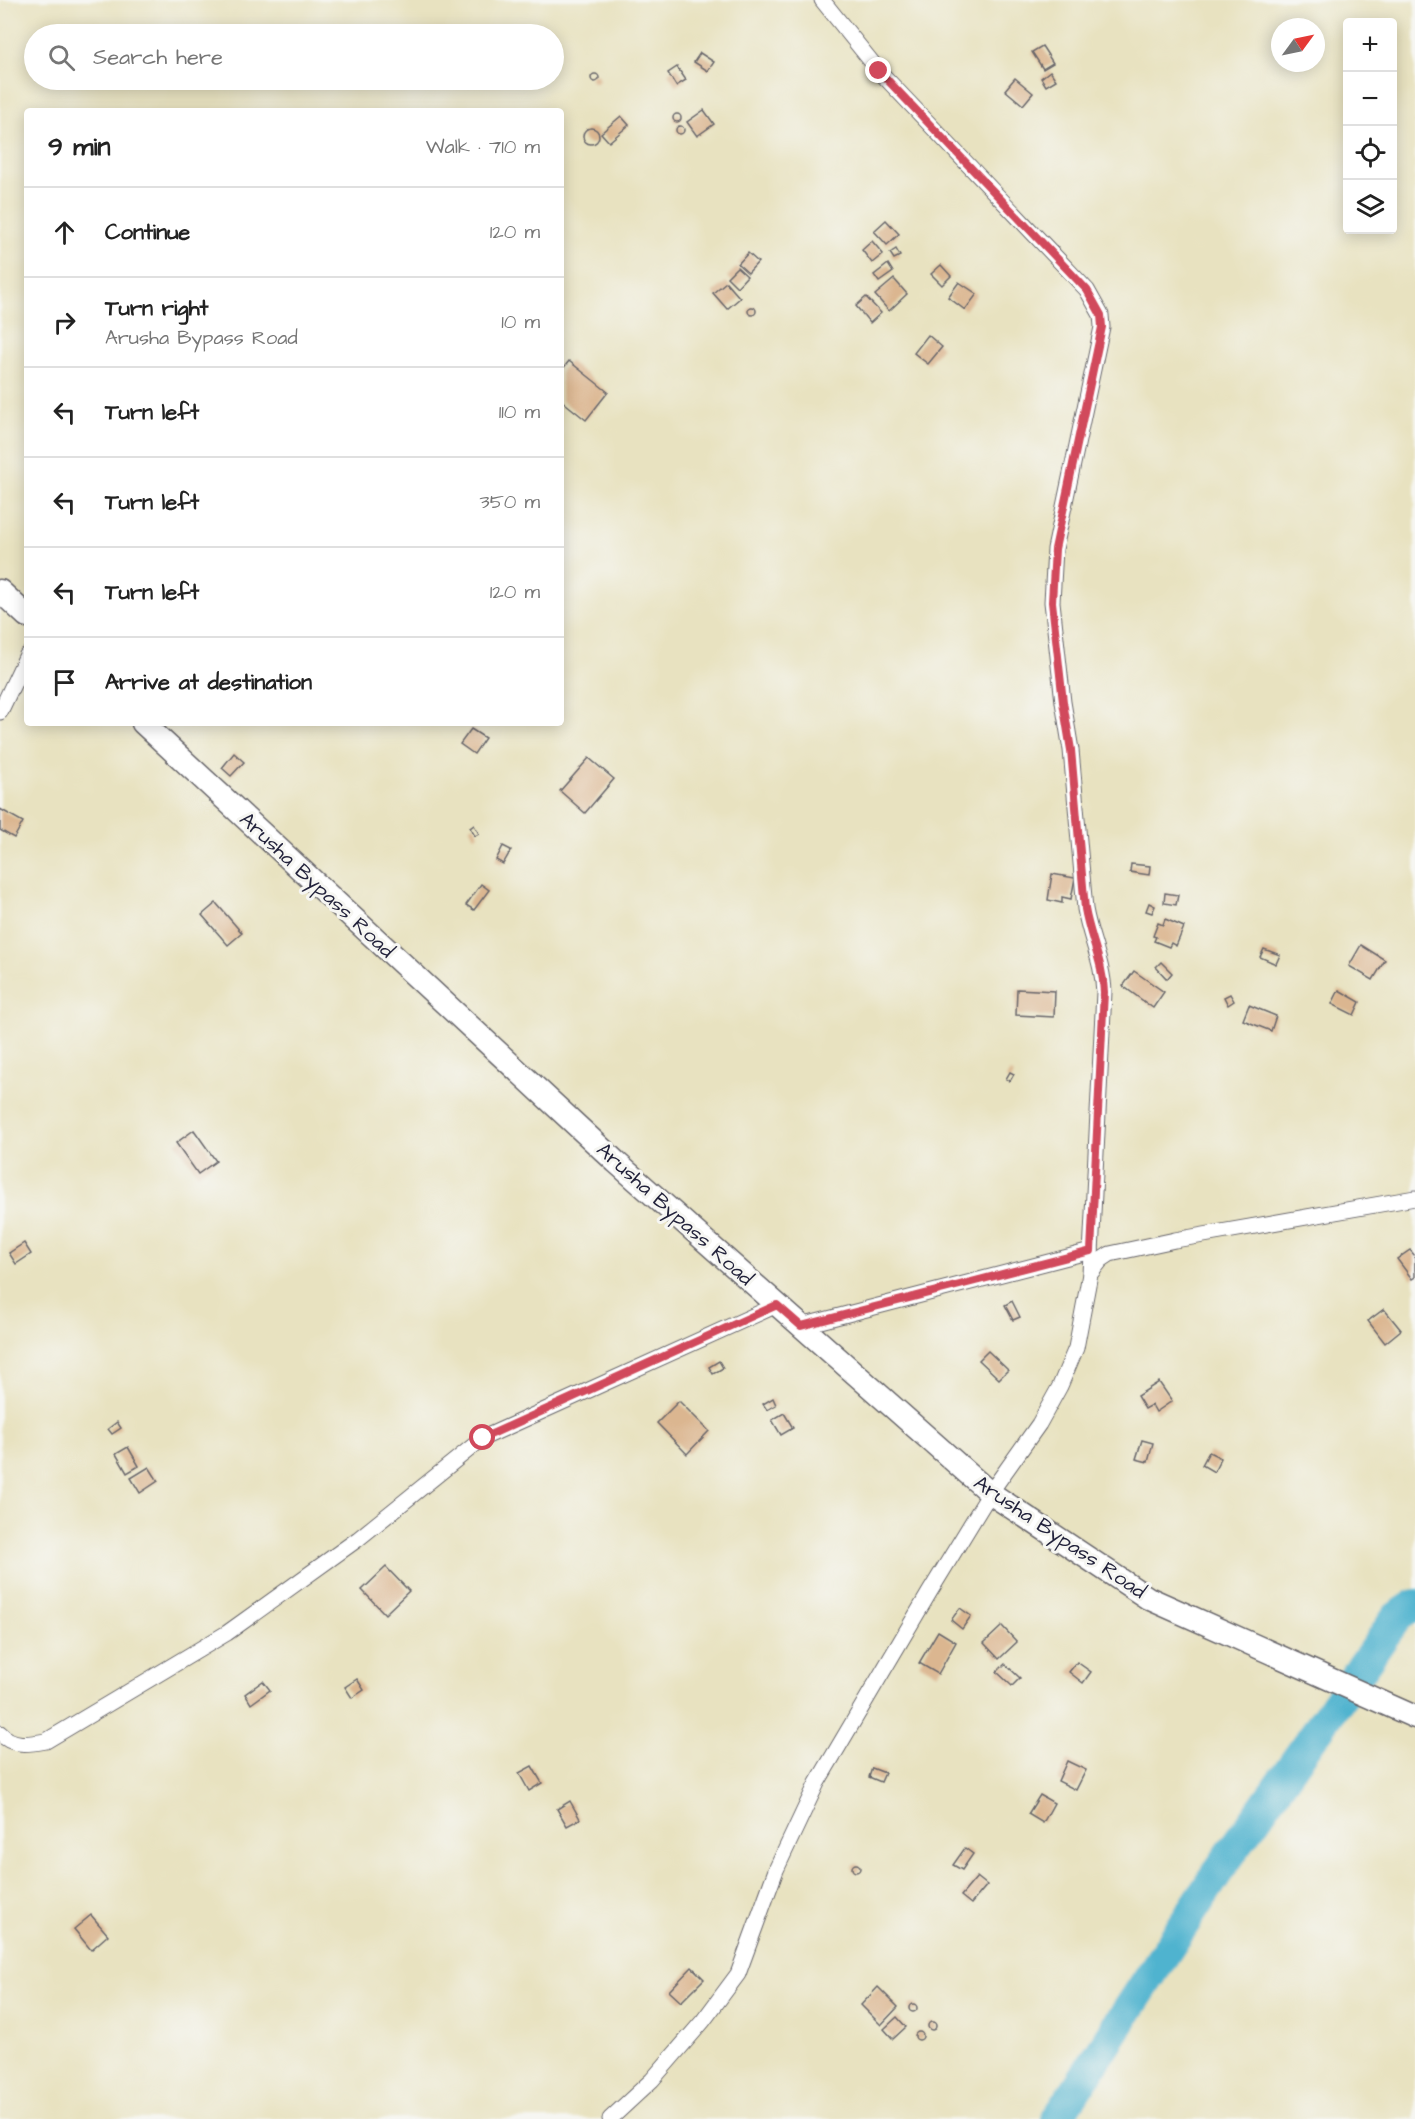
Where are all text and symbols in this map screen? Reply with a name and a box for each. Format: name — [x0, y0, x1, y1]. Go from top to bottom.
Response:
north arrow — [1271, 18, 1325, 72]
map controls — [1343, 18, 1397, 234]
button: + — [1343, 18, 1397, 72]
search box — [24, 24, 564, 90]
icon: search — [45, 41, 78, 74]
text: Search here — [93, 42, 223, 73]
route end — [865, 57, 891, 83]
button: − — [1343, 72, 1397, 126]
button: locate — [1343, 126, 1397, 180]
text: 9 min — [48, 129, 110, 165]
text: Walk · 710 m — [426, 133, 540, 161]
button: layers — [1343, 180, 1397, 234]
icon: ahead — [48, 216, 81, 249]
text: Continue — [105, 217, 190, 248]
text: 120 m — [490, 218, 540, 246]
text: Turn right — [105, 293, 208, 324]
icon: right — [48, 306, 81, 339]
text: 10 m — [501, 308, 540, 336]
text: Arusha Bypass Road — [105, 324, 298, 352]
icon: left — [48, 396, 81, 429]
text: Turn left — [105, 397, 199, 428]
text: 110 m — [499, 398, 540, 426]
icon: left — [48, 486, 81, 519]
text: Turn left — [105, 487, 199, 518]
text: 350 m — [479, 488, 540, 516]
icon: left — [48, 576, 81, 609]
text: Turn left — [105, 577, 199, 608]
text: 120 m — [490, 578, 540, 606]
icon: arrive — [48, 666, 81, 699]
text: Arrive at destination — [105, 667, 312, 698]
street label: Arusha Bypass Road — [232, 805, 401, 966]
street label: Arusha Bypass Road — [589, 1136, 760, 1294]
route start — [469, 1424, 495, 1450]
street label: Arusha Bypass Road — [967, 1468, 1152, 1607]

